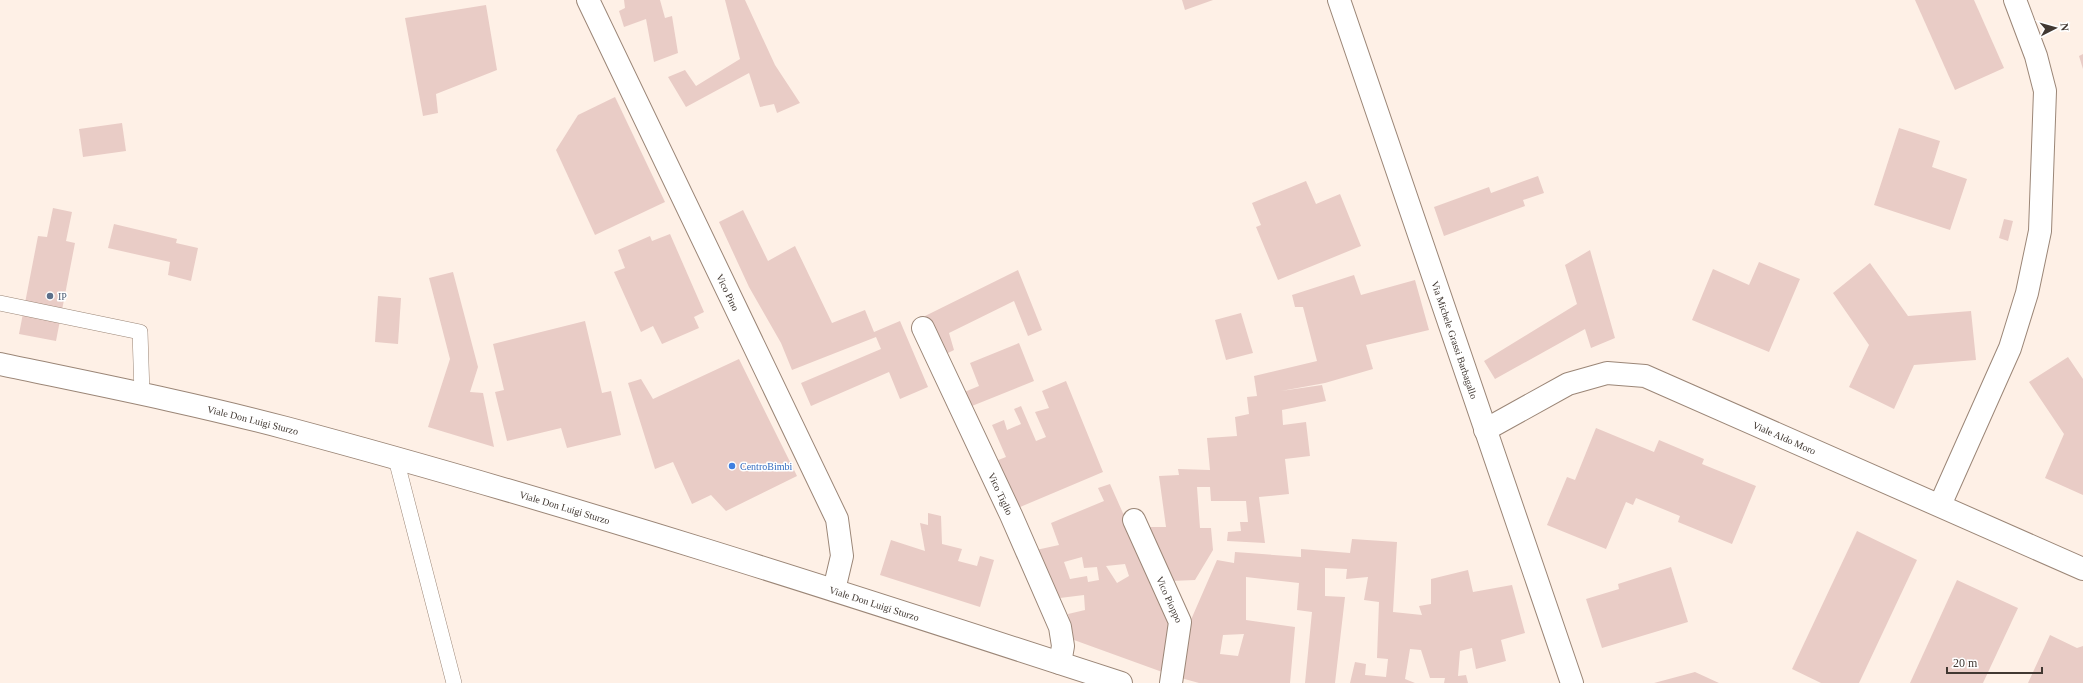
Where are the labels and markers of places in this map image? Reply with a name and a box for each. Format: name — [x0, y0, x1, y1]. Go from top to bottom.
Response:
marker: IP — [45, 291, 55, 301]
place label: IP — [58, 291, 67, 302]
marker: CentroBimbi — [727, 461, 737, 471]
place label: CentroBimbi — [740, 461, 792, 472]

